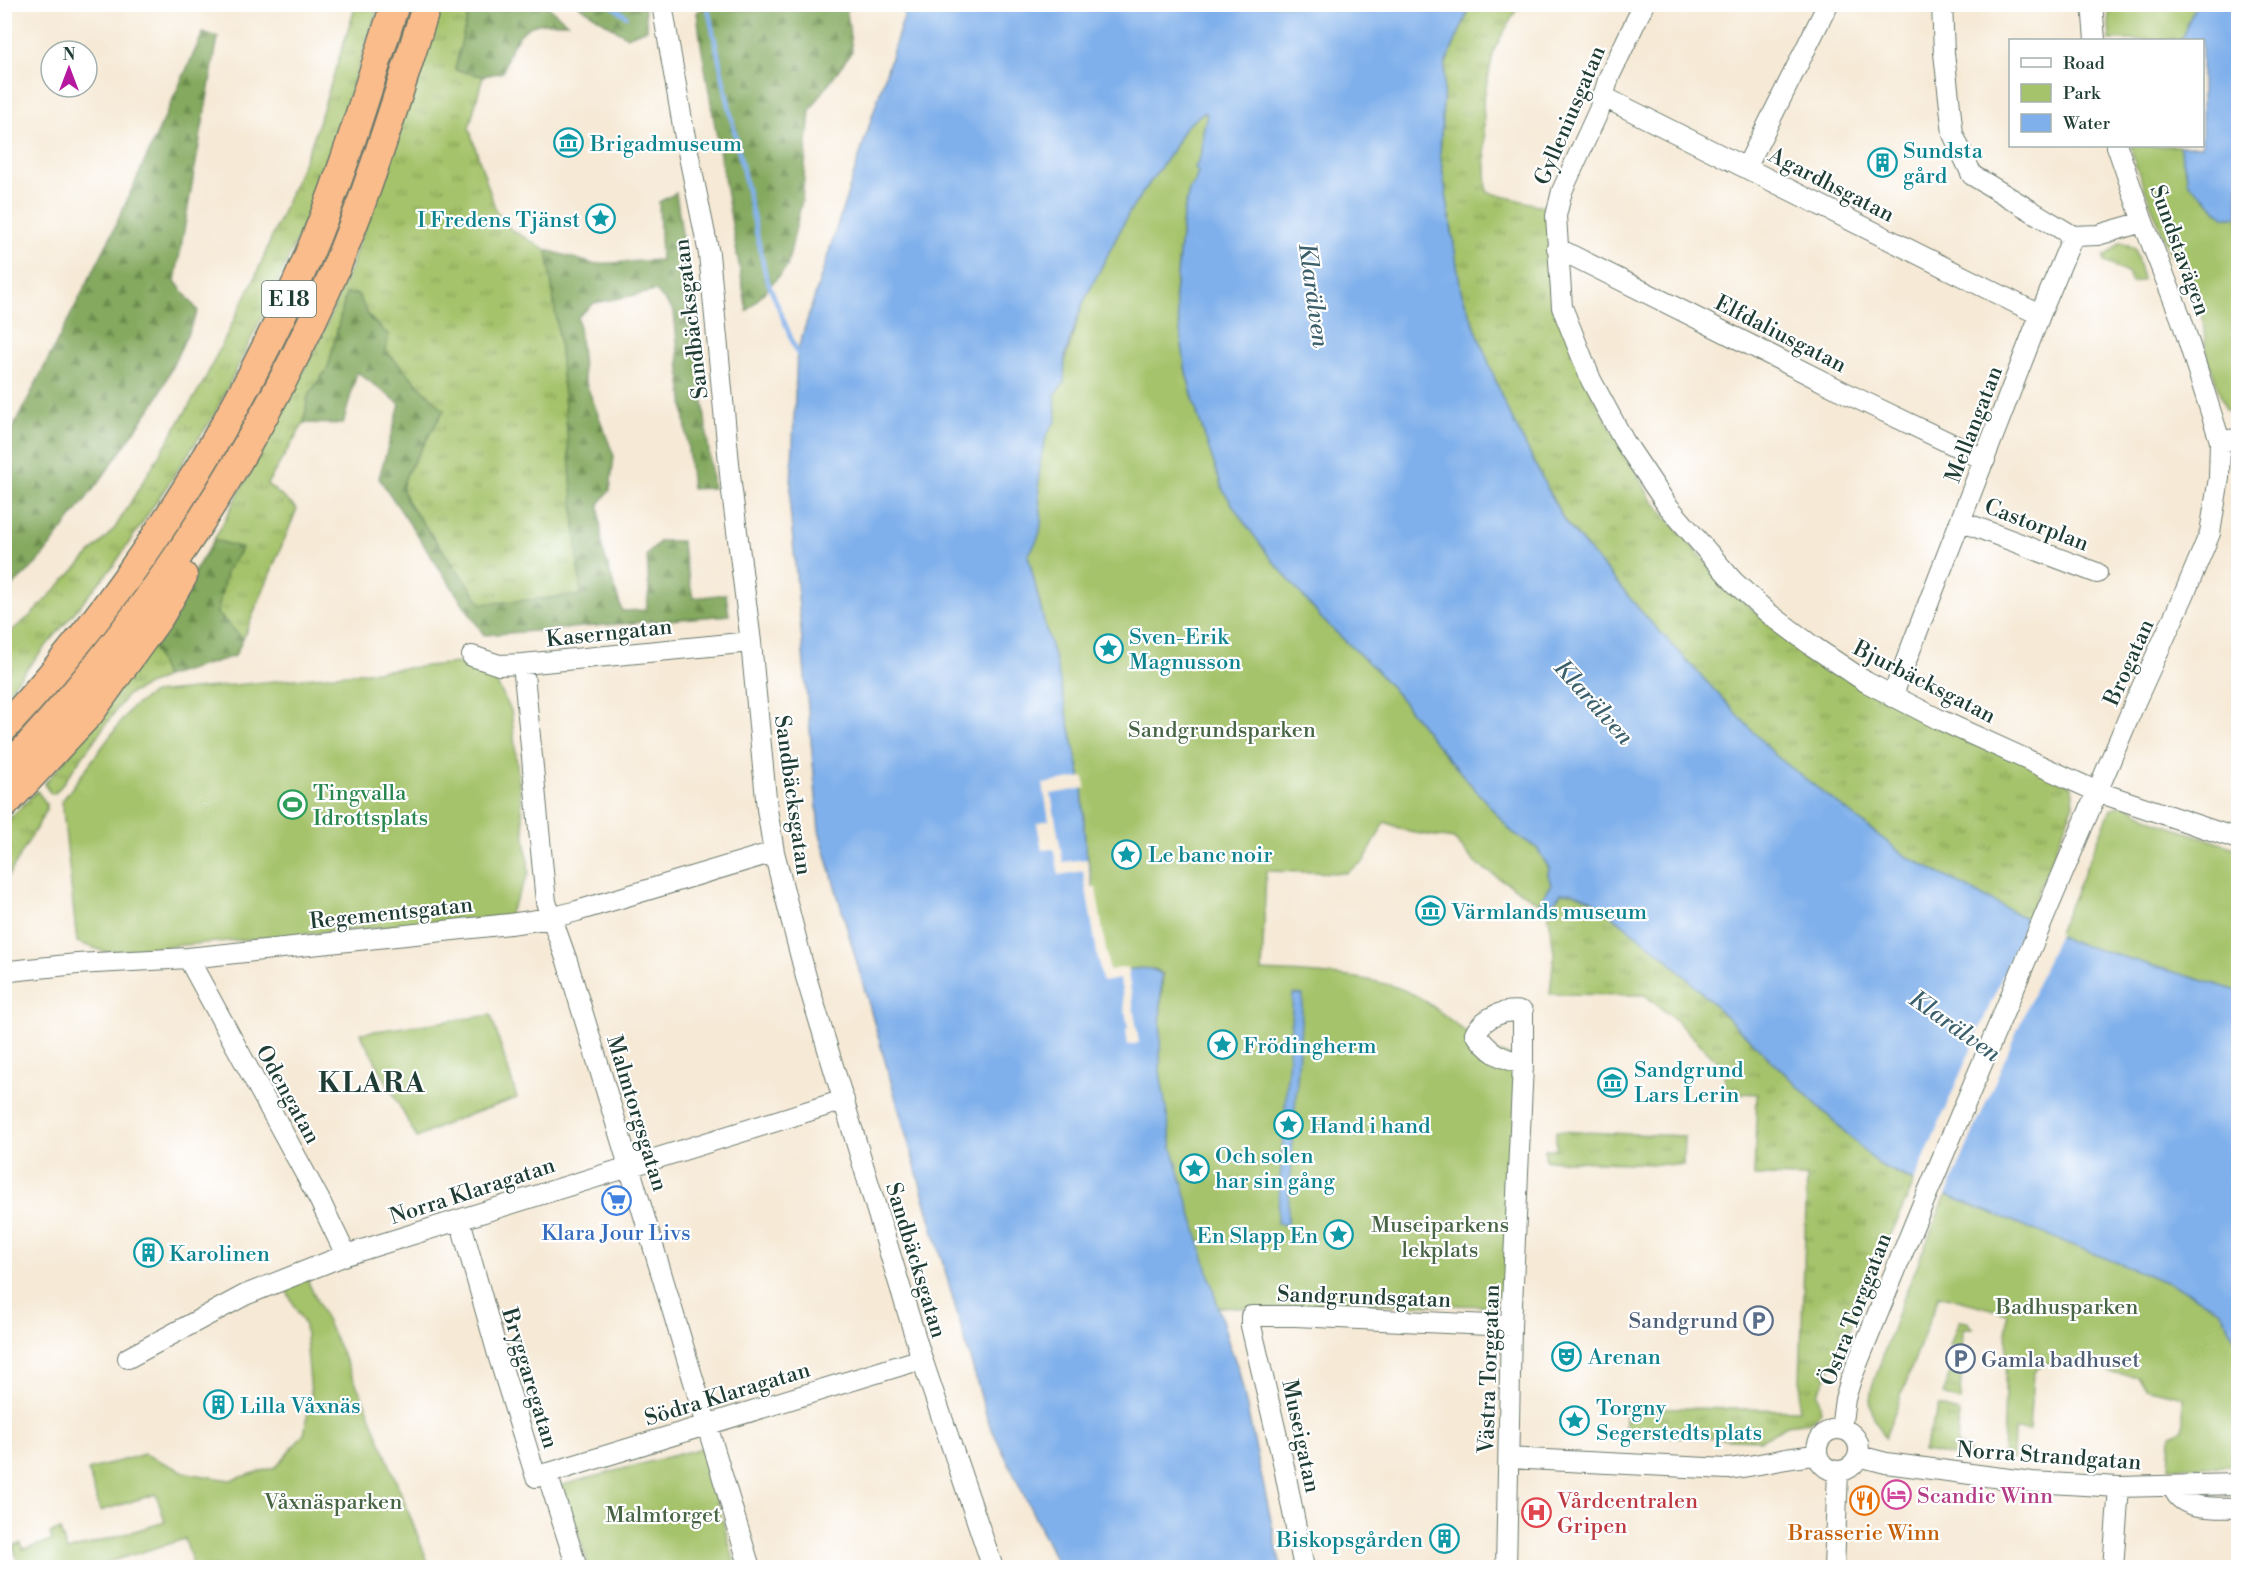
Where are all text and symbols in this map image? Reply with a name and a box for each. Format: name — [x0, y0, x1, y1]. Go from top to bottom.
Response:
north arrow — [39, 39, 99, 99]
legend — [2009, 39, 2204, 147]
street label: Gylleniusgatan — [1529, 42, 1612, 189]
text: N — [63, 45, 76, 65]
text: Road — [2063, 52, 2106, 75]
text: Park — [2063, 82, 2102, 105]
text: Water — [2062, 112, 2111, 135]
museum icon: Brigadmuseum — [553, 127, 585, 159]
place label: Brigadmuseum — [589, 131, 742, 158]
place label: Sundsta gård — [1903, 138, 1984, 190]
street label: Agardhsgatan — [1763, 142, 1899, 229]
building icon: Sundsta gård — [1866, 147, 1898, 179]
street label: Sundstavägen — [2143, 182, 2216, 320]
place icon: I Fredens Tjänst — [585, 203, 617, 235]
place label: I Fredens Tjänst — [417, 207, 580, 234]
street label: Sandbäcksgatan — [668, 237, 715, 400]
water label: Klarälven — [1291, 241, 1335, 350]
road number: E 18 — [262, 281, 316, 317]
street label: Elfdaliusgatan — [1710, 290, 1851, 379]
street label: Mellangatan — [1940, 362, 2009, 487]
street label: Castorplan — [1980, 493, 2092, 558]
street label: Kaserngatan — [545, 613, 674, 654]
street label: Brogatan — [2098, 615, 2160, 711]
place label: Sven-Erik Magnusson — [1129, 624, 1241, 676]
place icon: Sven-Erik Magnusson — [1092, 633, 1124, 665]
street label: Bjurbäcksgatan — [1848, 634, 2000, 730]
water label: Klarälven — [1547, 653, 1640, 752]
street label: Sandbäcksgatan — [768, 714, 817, 877]
park label: Sandgrundsparken — [1128, 717, 1316, 744]
place label: Tingvalla Idrottsplats — [313, 780, 428, 832]
sports icon: Tingvalla Idrottsplats — [276, 789, 308, 821]
place icon: Le banc noir — [1111, 838, 1143, 870]
place label: Le banc noir — [1148, 842, 1273, 869]
street label: Regementsgatan — [308, 891, 474, 936]
museum icon: Värmlands museum — [1414, 895, 1446, 927]
place label: Värmlands museum — [1450, 899, 1647, 926]
water label: Klarälven — [1903, 984, 2007, 1070]
place icon: Frödingherm — [1206, 1029, 1238, 1061]
street label: Malmtorgsgatan — [600, 1032, 673, 1195]
place label: Frödingherm — [1243, 1033, 1377, 1060]
street label: Odengatan — [249, 1041, 326, 1149]
place label: Sandgrund Lars Lerin — [1634, 1057, 1744, 1109]
district label: KLARA — [318, 1066, 426, 1101]
museum icon: Sandgrund Lars Lerin — [1597, 1066, 1629, 1098]
place icon: Hand i hand — [1273, 1109, 1305, 1141]
place label: Hand i hand — [1310, 1113, 1431, 1140]
place label: Och solen har sin gång — [1215, 1143, 1335, 1195]
street label: Norra Klaragatan — [386, 1152, 559, 1231]
place icon: Och solen har sin gång — [1178, 1152, 1210, 1184]
street label: Sandbäcksgatan — [879, 1179, 952, 1341]
supermarket icon: Klara Jour Livs — [600, 1184, 632, 1216]
park label: Museiparkens lekplats — [1371, 1212, 1509, 1264]
place icon: En Slapp En — [1323, 1219, 1355, 1251]
place label: Klara Jour Livs — [541, 1220, 691, 1247]
place label: En Slapp En — [1197, 1223, 1318, 1250]
street label: Östra Torggatan — [1814, 1229, 1898, 1390]
building icon: Karolinen — [132, 1237, 164, 1269]
place label: Karolinen — [169, 1241, 270, 1268]
street label: Sandgrundsgatan — [1276, 1281, 1451, 1314]
street label: Västra Torggatan — [1473, 1284, 1506, 1455]
park label: Badhusparken — [1994, 1294, 2139, 1321]
street label: Bryggaregatan — [495, 1304, 564, 1452]
parking icon: Sandgrund — [1743, 1304, 1775, 1336]
place label: Sandgrund — [1628, 1308, 1739, 1335]
theatre icon: Arenan — [1551, 1340, 1583, 1372]
parking icon: Gamla badhuset — [1944, 1343, 1976, 1375]
place label: Arenan — [1587, 1344, 1661, 1371]
place label: Gamla badhuset — [1981, 1347, 2140, 1374]
street label: Södra Klaragatan — [641, 1356, 813, 1432]
street label: Museigatan — [1275, 1377, 1326, 1495]
building icon: Lilla Våxnäs — [203, 1389, 235, 1421]
place label: Lilla Våxnäs — [240, 1393, 361, 1420]
place label: Torgny Segerstedts plats — [1596, 1395, 1762, 1447]
place icon: Torgny Segerstedts plats — [1559, 1404, 1591, 1436]
street label: Norra Strandgatan — [1956, 1437, 2142, 1476]
hotel icon: Scandic Winn — [1880, 1479, 1912, 1511]
place label: Scandic Winn — [1917, 1483, 2053, 1510]
restaurant icon: Brasserie Winn — [1848, 1484, 1880, 1516]
place label: Vårdcentralen Gripen — [1556, 1488, 1698, 1540]
park label: Våxnäsparken — [263, 1489, 402, 1516]
hospital icon: Vårdcentralen Gripen — [1520, 1497, 1552, 1529]
park label: Malmtorget — [605, 1502, 721, 1529]
place label: Brasserie Winn — [1787, 1520, 1940, 1547]
building icon: Biskopsgården — [1428, 1523, 1460, 1555]
place label: Biskopsgården — [1275, 1527, 1423, 1554]

